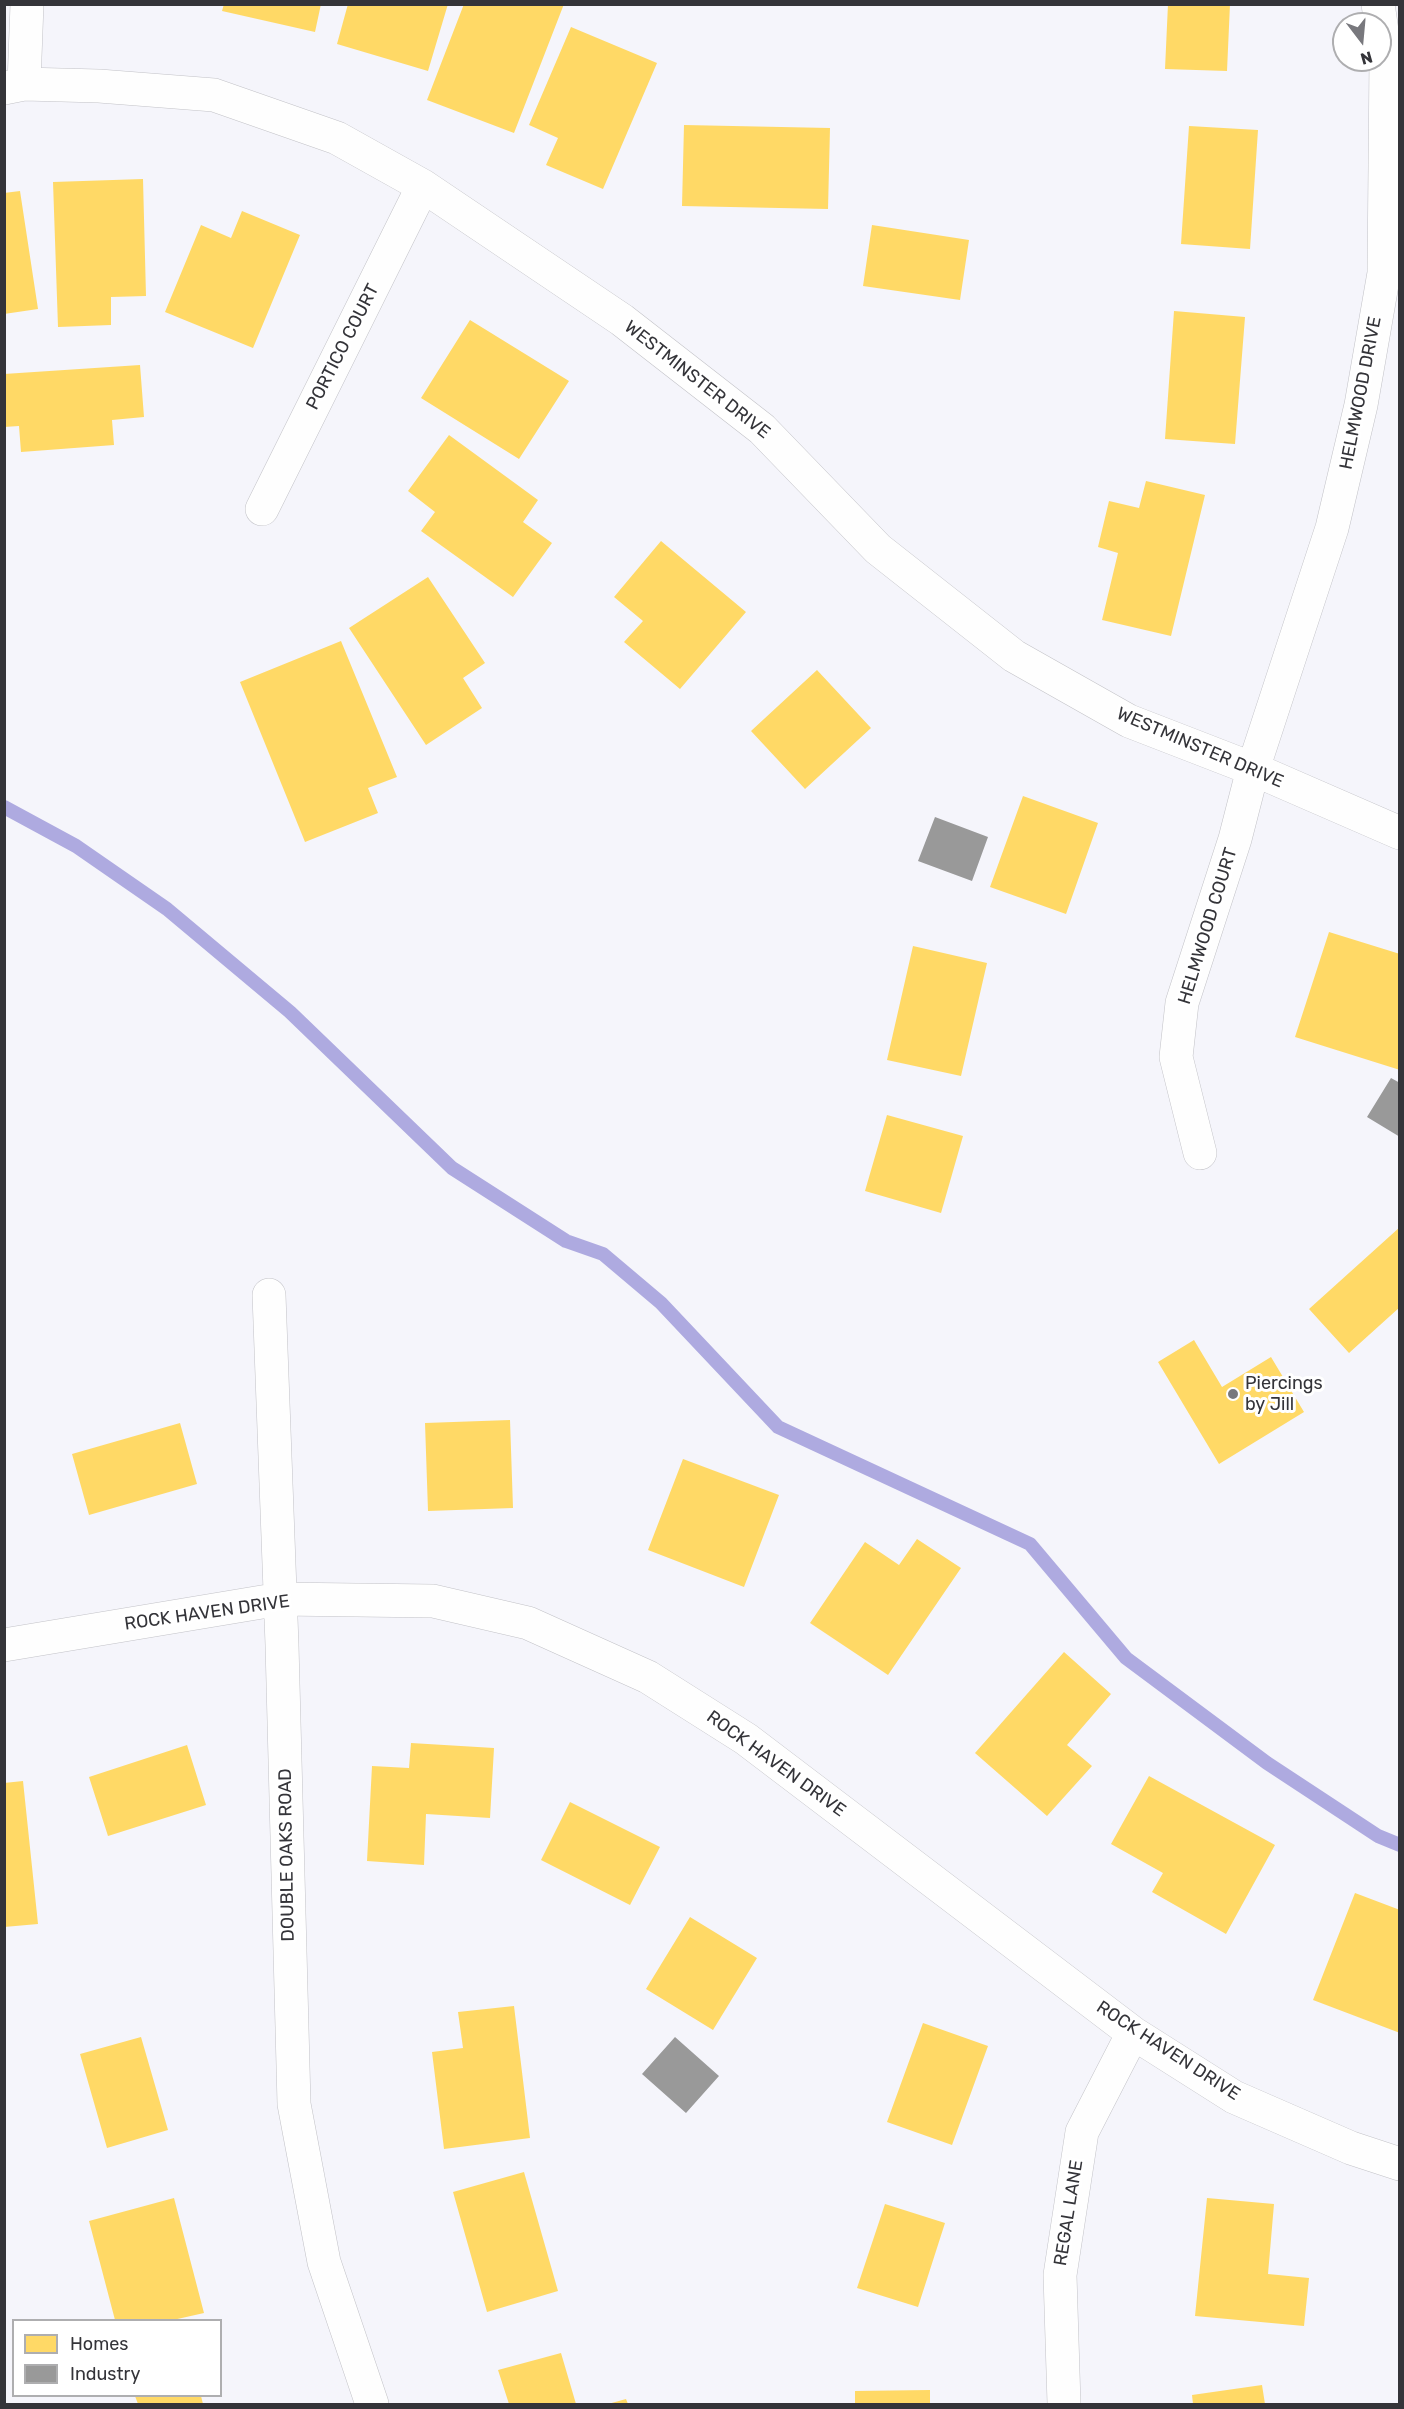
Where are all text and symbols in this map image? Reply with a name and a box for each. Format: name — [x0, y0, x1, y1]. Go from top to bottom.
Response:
north arrow — [1332, 12, 1392, 72]
text: N — [1358, 47, 1375, 69]
street label: PORTICO COURT — [302, 281, 384, 413]
street label: HELMWOOD DRIVE — [1336, 315, 1386, 471]
street label: WESTMINSTER DRIVE — [620, 316, 774, 444]
street label: WESTMINSTER DRIVE — [1113, 703, 1287, 793]
street label: HELMWOOD COURT — [1174, 845, 1242, 1007]
place label: Piercings by Jill — [1245, 1373, 1323, 1416]
marker: Piercings by Jill — [1226, 1387, 1240, 1401]
street label: ROCK HAVEN DRIVE — [123, 1591, 291, 1635]
street label: ROCK HAVEN DRIVE — [702, 1706, 850, 1822]
street label: DOUBLE OAKS ROAD — [275, 1768, 299, 1942]
street label: ROCK HAVEN DRIVE — [1092, 1997, 1244, 2105]
street label: REGAL LANE — [1050, 2159, 1088, 2267]
legend — [12, 2319, 222, 2397]
text: Homes — [70, 2333, 128, 2355]
text: Industry — [70, 2363, 140, 2385]

